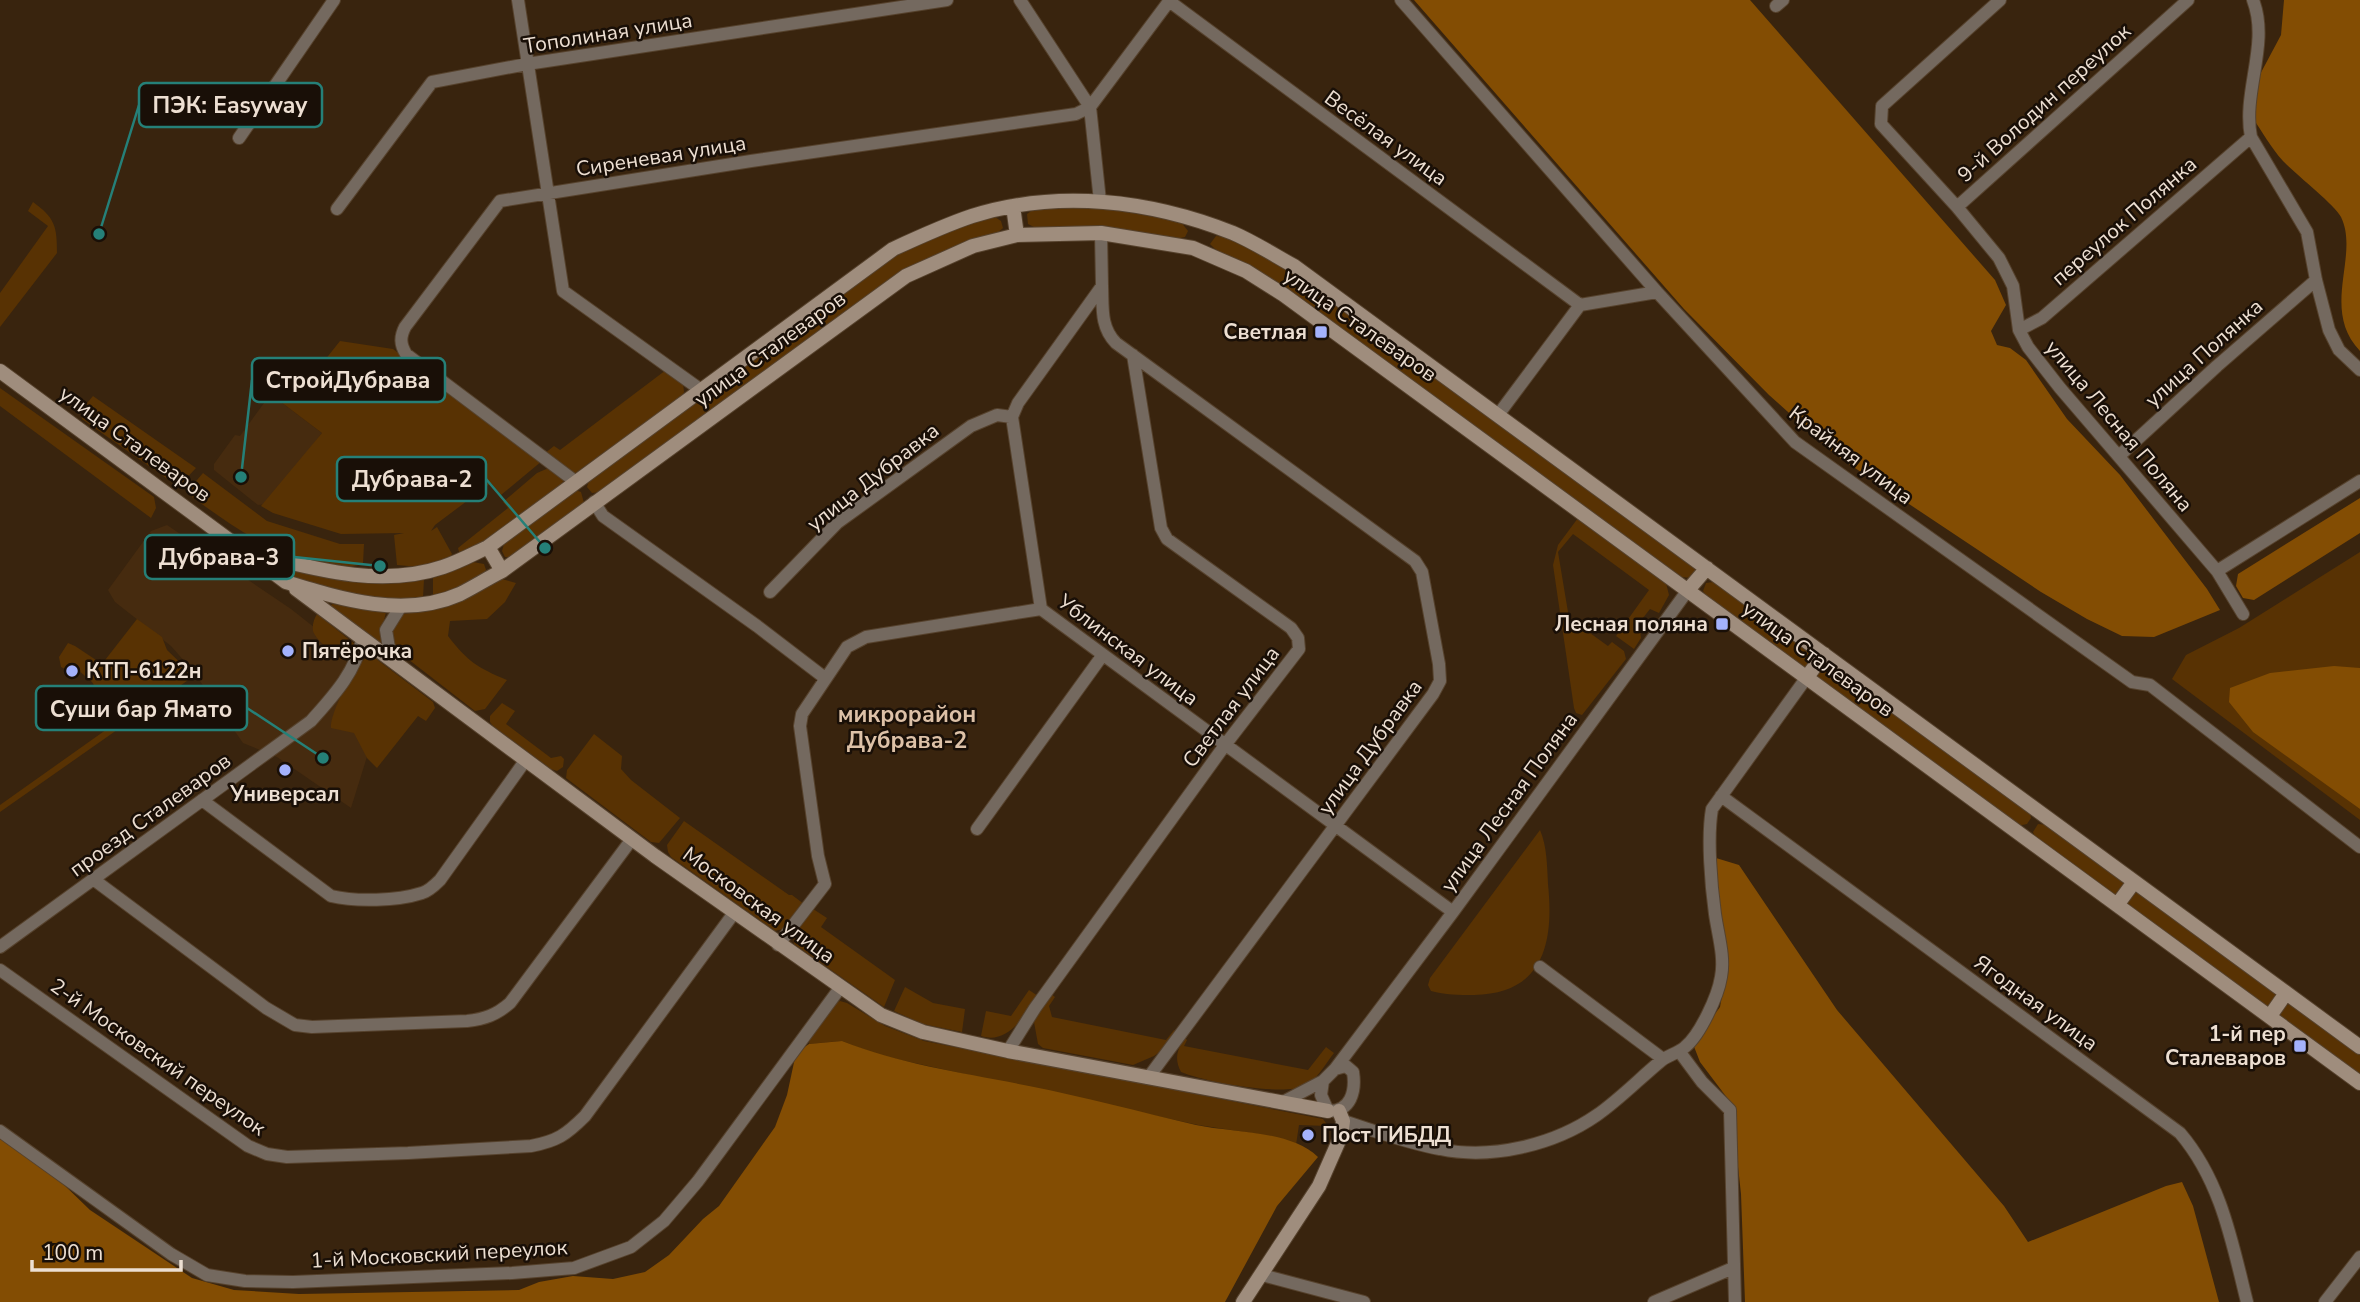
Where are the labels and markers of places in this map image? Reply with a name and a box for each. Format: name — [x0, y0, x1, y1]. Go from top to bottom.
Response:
callout: ПЭК: Easyway — [139, 83, 322, 127]
place label: Светлая — [1223, 318, 1307, 346]
marker: Светлая — [1313, 324, 1329, 340]
callout: СтройДубрава — [252, 358, 445, 402]
callout: Дубрава-2 — [337, 457, 486, 501]
callout: Дубрава-3 — [145, 535, 294, 579]
place label: Лесная поляна — [1555, 610, 1708, 638]
marker: Лесная поляна — [1714, 616, 1730, 632]
place label: Пятёрочка — [302, 637, 412, 665]
marker: Пятёрочка — [280, 643, 296, 659]
place label: КТП-6122н — [86, 657, 202, 685]
marker: КТП-6122н — [64, 663, 80, 679]
callout: Суши бар Ямато — [36, 686, 247, 730]
marker: Универсал — [277, 762, 293, 778]
place label: Универсал — [229, 780, 340, 808]
place label: 1-й пер Сталеваров — [2165, 1020, 2286, 1072]
marker: 1-й пер Сталеваров — [2292, 1038, 2308, 1054]
place label: Пост ГИБДД — [1322, 1121, 1451, 1149]
marker: Пост ГИБДД — [1300, 1127, 1316, 1143]

